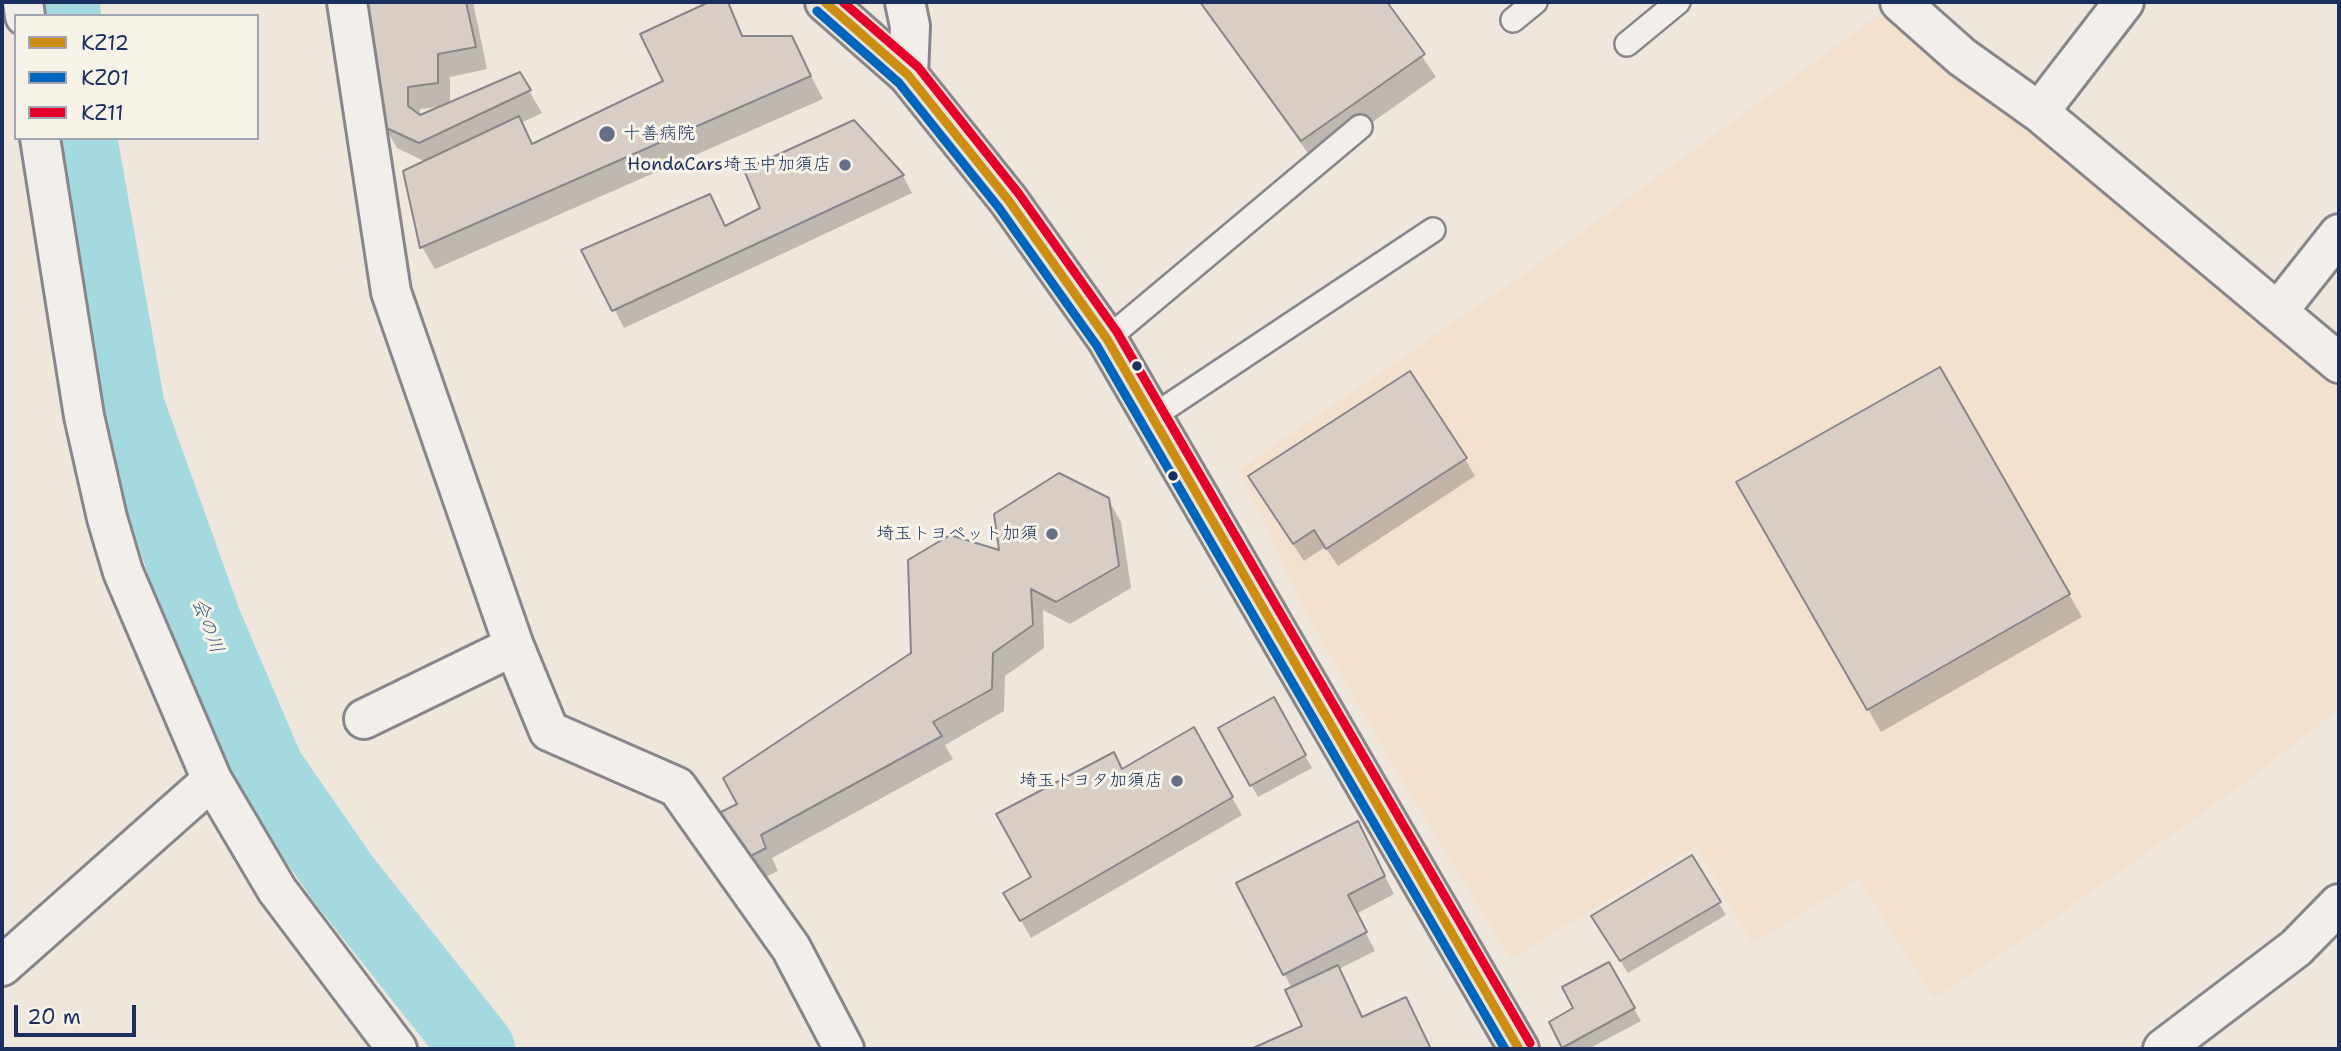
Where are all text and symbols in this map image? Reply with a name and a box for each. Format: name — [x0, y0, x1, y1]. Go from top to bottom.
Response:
legend — [14, 14, 259, 140]
text: KZ12 — [81, 29, 129, 57]
text: KZ01 — [81, 64, 129, 92]
text: KZ11 — [81, 99, 124, 127]
place label: 十善病院 — [623, 123, 695, 145]
marker: 十善病院 — [597, 124, 617, 144]
place label: HondaCars埼玉中加須店 — [627, 154, 831, 176]
marker: HondaCars埼玉中加須店 — [837, 157, 853, 173]
unlabelled marker — [1130, 359, 1144, 373]
unlabelled marker — [1166, 469, 1180, 483]
place label: 埼玉トヨペット加須 — [876, 523, 1038, 545]
marker: 埼玉トヨペット加須 — [1044, 526, 1060, 542]
water label: 会の川 — [186, 595, 228, 657]
place label: 埼玉トヨタ加須店 — [1019, 770, 1163, 792]
marker: 埼玉トヨタ加須店 — [1169, 773, 1185, 789]
scale bar — [18, 992, 140, 1036]
text: 20 m — [27, 1003, 81, 1031]

